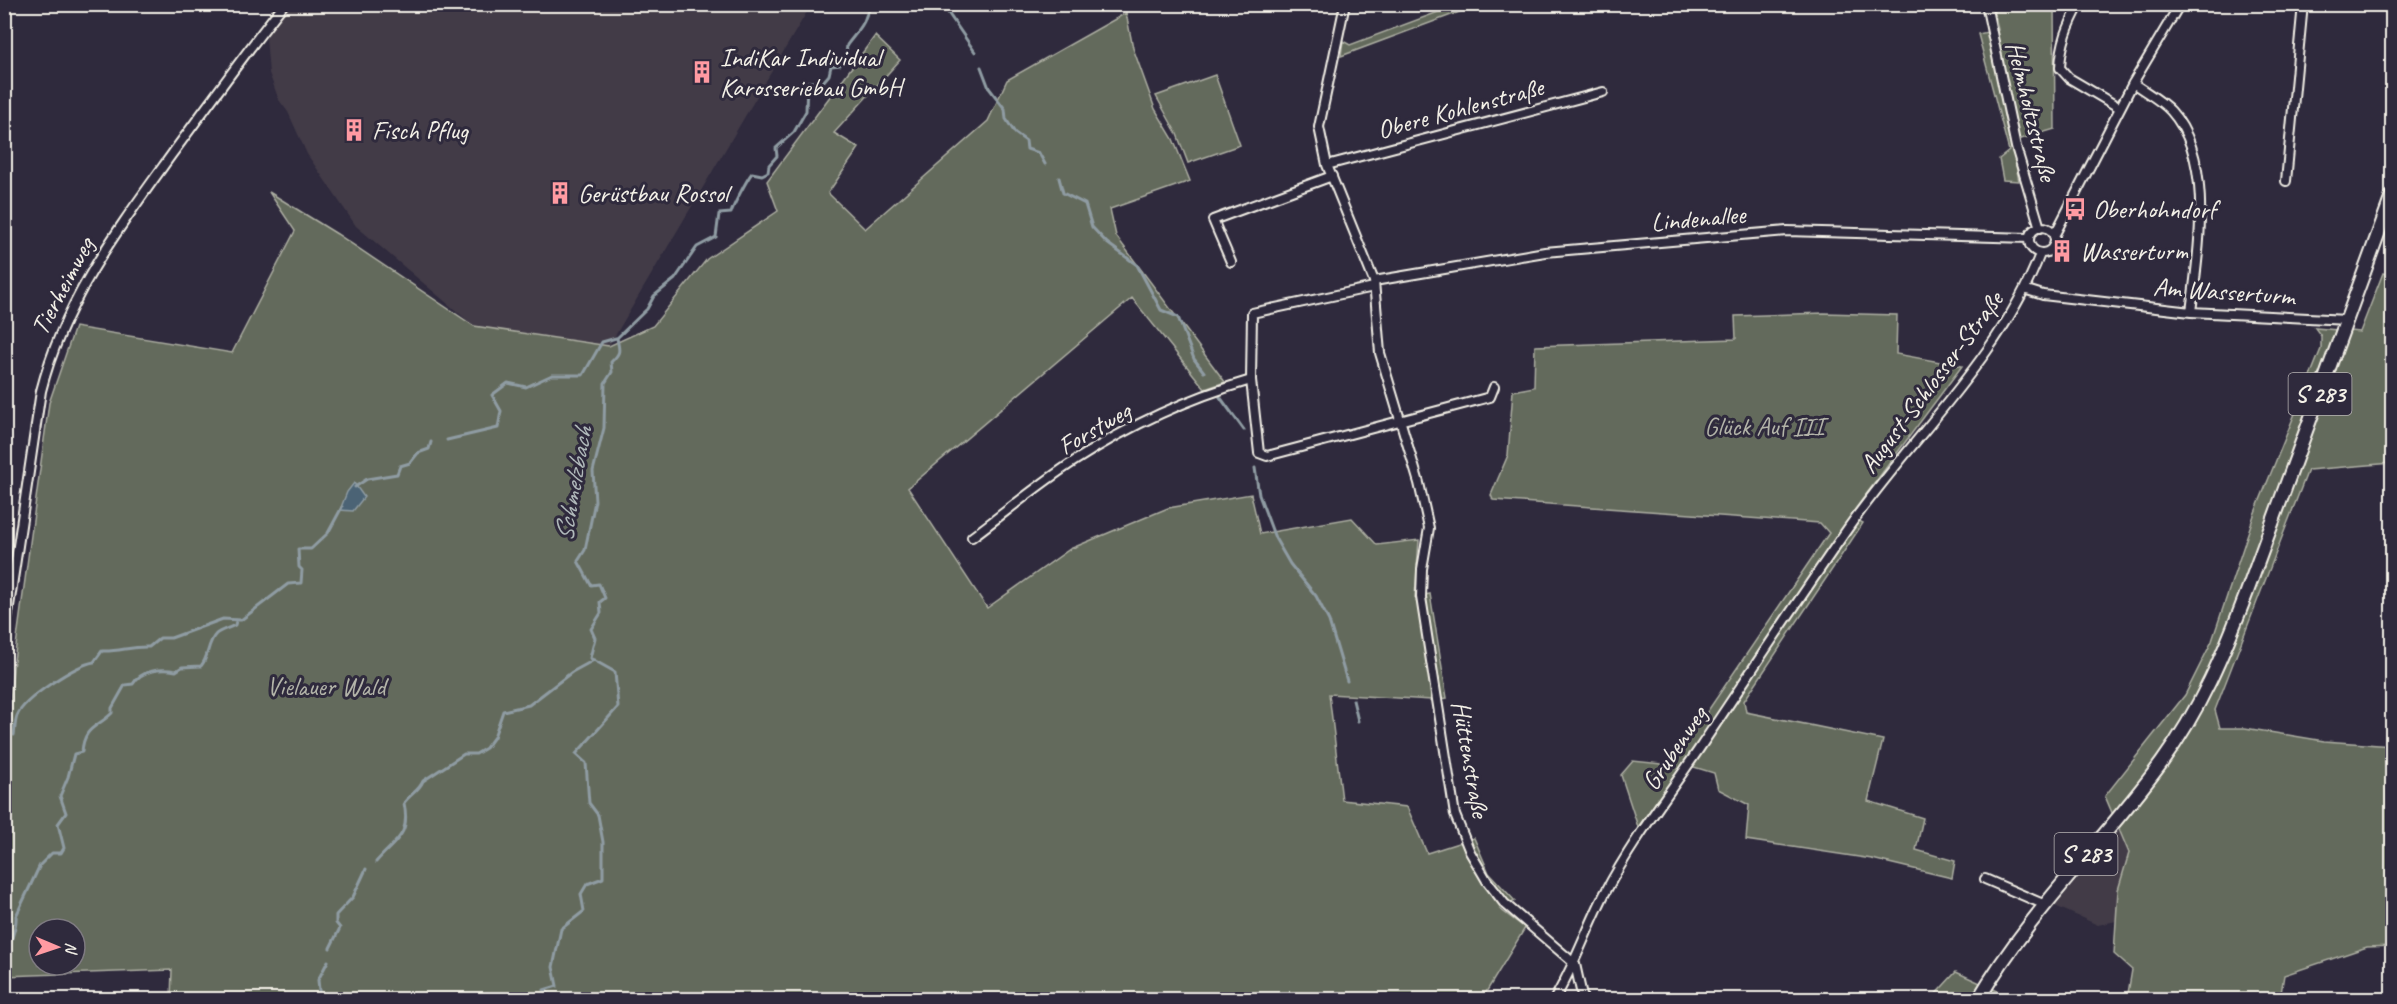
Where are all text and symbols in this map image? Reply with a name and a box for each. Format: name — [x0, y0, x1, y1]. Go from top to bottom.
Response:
street label: Helmholtzstraße — [1998, 38, 2065, 187]
place label: IndiKar Individual Karosseriebau GmbH — [720, 41, 906, 104]
building icon: IndiKar Individual Karosseriebau GmbH — [689, 59, 715, 85]
street label: Obere Kohlenstraße — [1374, 70, 1549, 146]
place label: Fisch Pflug — [372, 114, 470, 147]
building icon: Fisch Pflug — [341, 117, 367, 143]
place label: Gerüstbau Rossol — [578, 177, 733, 210]
building icon: Gerüstbau Rossol — [547, 180, 573, 206]
place label: Oberhohndorf — [2093, 193, 2222, 226]
bus stop icon: Oberhohndorf — [2062, 196, 2088, 222]
street label: Lindenallee — [1649, 198, 1748, 239]
street label: Tierheimweg — [23, 230, 103, 341]
place label: Wasserturm — [2080, 235, 2189, 268]
building icon: Wasserturm — [2049, 238, 2075, 264]
street label: Am Wasserturm — [2152, 270, 2298, 313]
street label: August-Schlosser-Straße — [1852, 283, 2012, 480]
road number: S 283 — [2288, 373, 2352, 415]
street label: Forstweg — [1052, 394, 1138, 462]
park label: Glück Auf III — [1704, 410, 1829, 443]
water label: Schmelzbach — [546, 422, 600, 544]
park label: Vielauer Wald — [267, 670, 389, 703]
street label: Hüttenstraße — [1444, 698, 1497, 822]
street label: Grubenweg — [1634, 699, 1715, 797]
road number: S 283 — [2054, 833, 2118, 875]
north arrow — [27, 917, 87, 977]
text: N — [61, 942, 81, 956]

